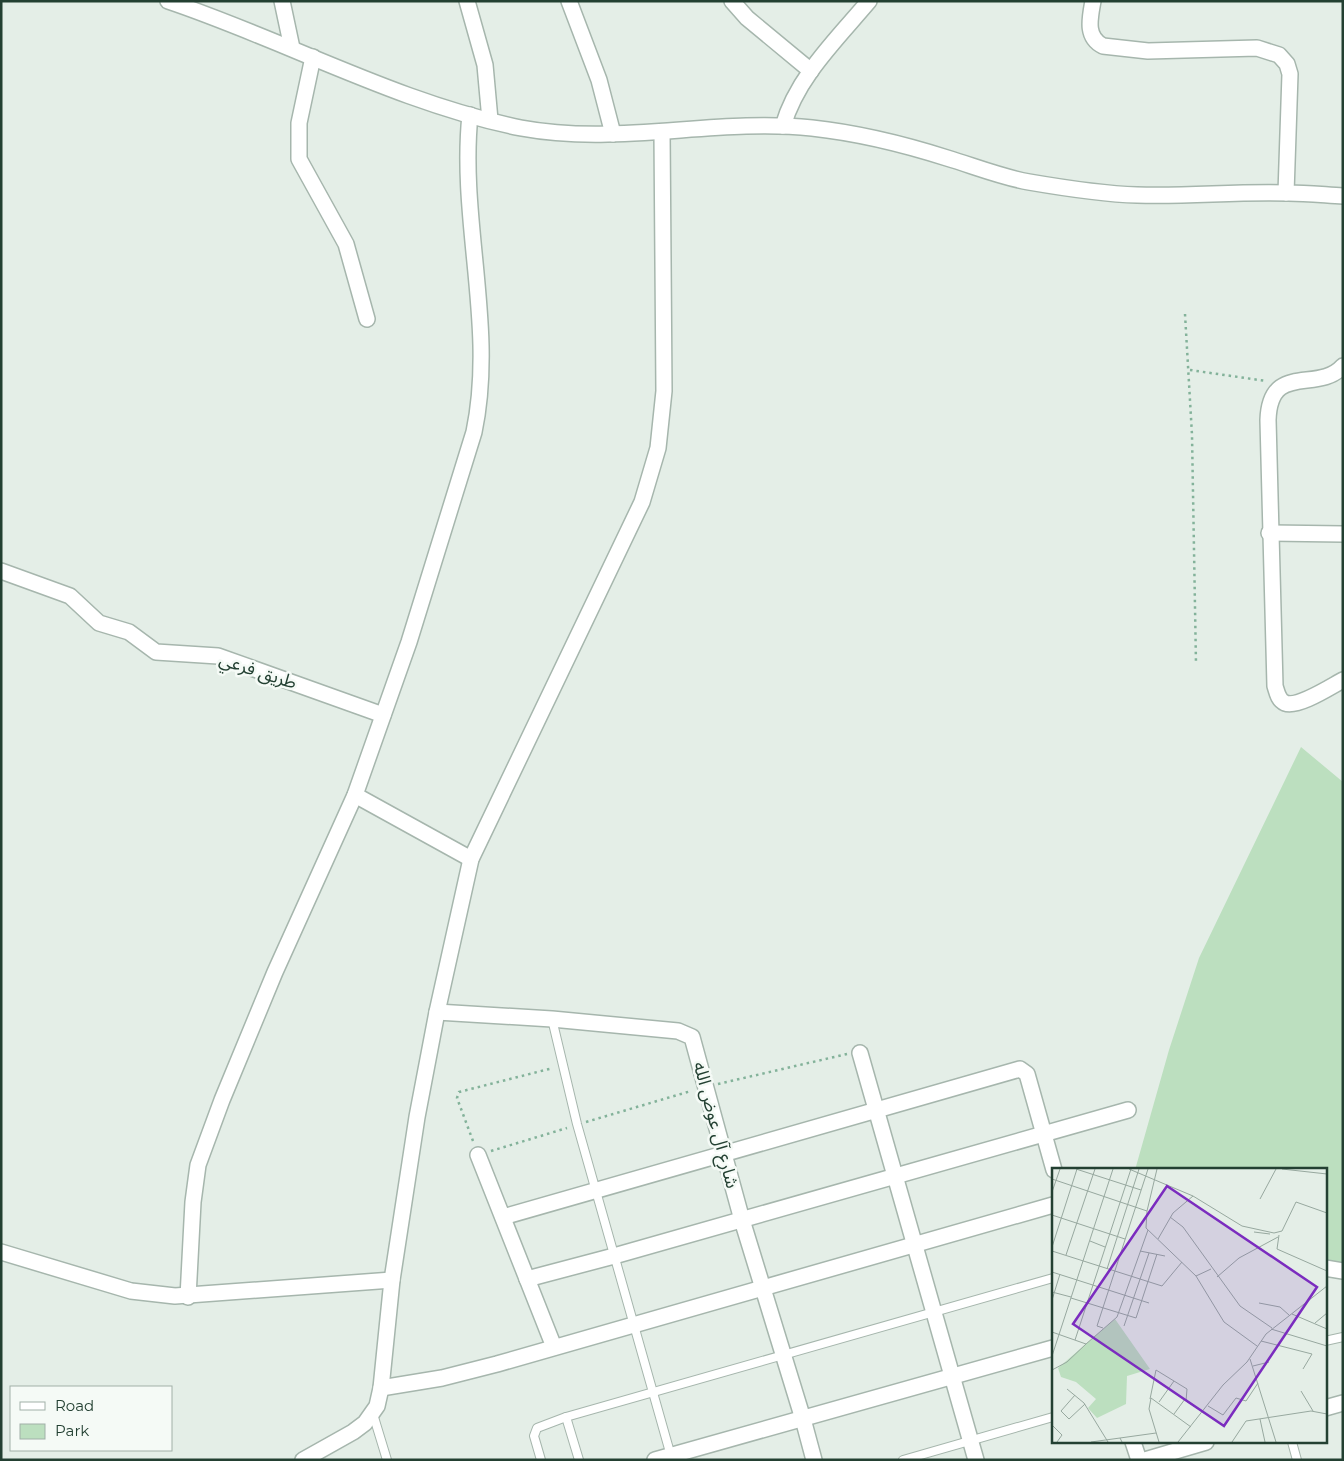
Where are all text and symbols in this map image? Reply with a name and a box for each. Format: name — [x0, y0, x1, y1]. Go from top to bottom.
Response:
street label: طريق فرعي — [216, 648, 300, 696]
street label: شارع آل عوض الله — [686, 1059, 743, 1191]
inset map — [1052, 1168, 1326, 1444]
legend — [10, 1386, 172, 1451]
text: Road — [55, 1396, 94, 1415]
text: Park — [55, 1421, 89, 1440]

